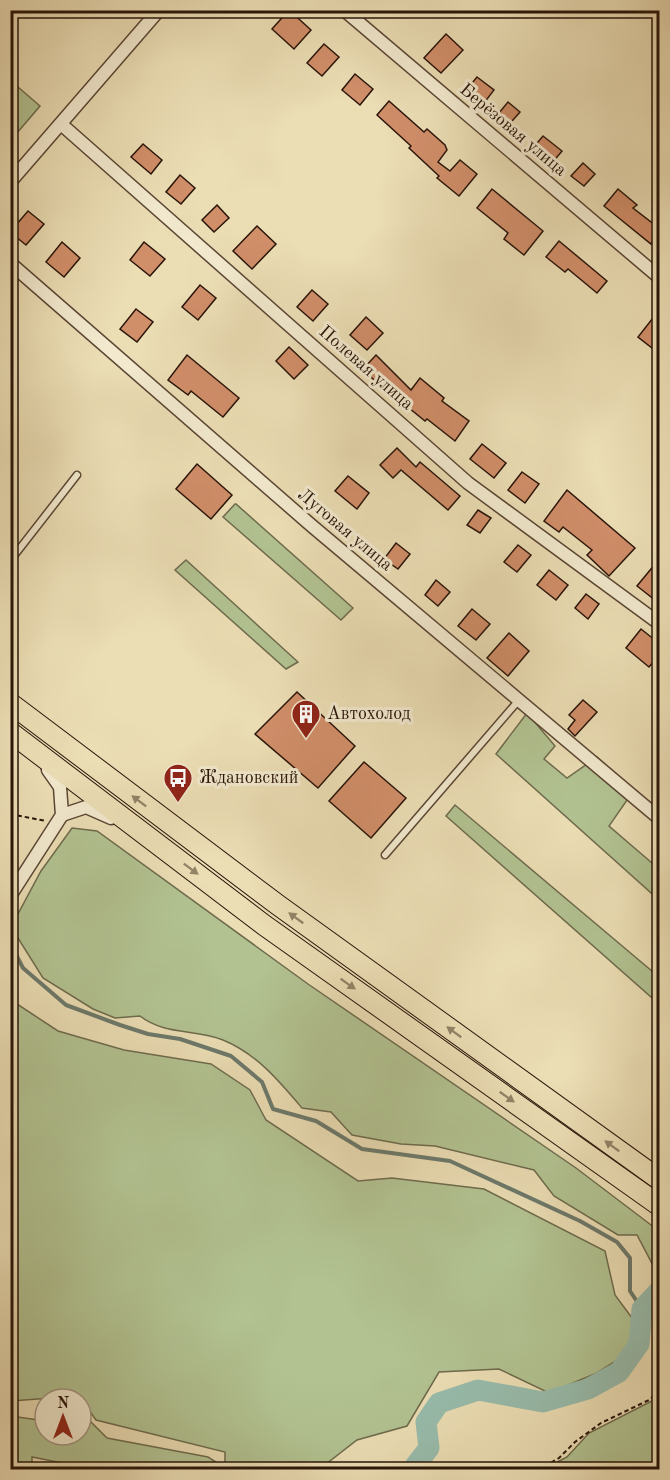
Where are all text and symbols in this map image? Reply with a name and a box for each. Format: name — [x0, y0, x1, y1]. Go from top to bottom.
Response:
street label: Берёзовая улица — [456, 80, 570, 180]
street label: Полевая улица — [315, 322, 417, 414]
street label: Луговая улица — [294, 485, 396, 575]
building icon: Автохолод — [290, 698, 322, 740]
place label: Автохолод — [327, 705, 411, 723]
bus stop icon: Ждановский — [162, 762, 194, 804]
place label: Ждановский — [199, 769, 299, 787]
one-way arrow — [132, 795, 148, 807]
one-way arrow — [182, 863, 198, 875]
one-way arrow — [288, 912, 304, 924]
one-way arrow — [340, 978, 356, 990]
one-way arrow — [446, 1026, 462, 1038]
one-way arrow — [499, 1091, 515, 1102]
one-way arrow — [605, 1140, 621, 1152]
north arrow — [33, 1387, 93, 1447]
text: N — [57, 1396, 70, 1412]

